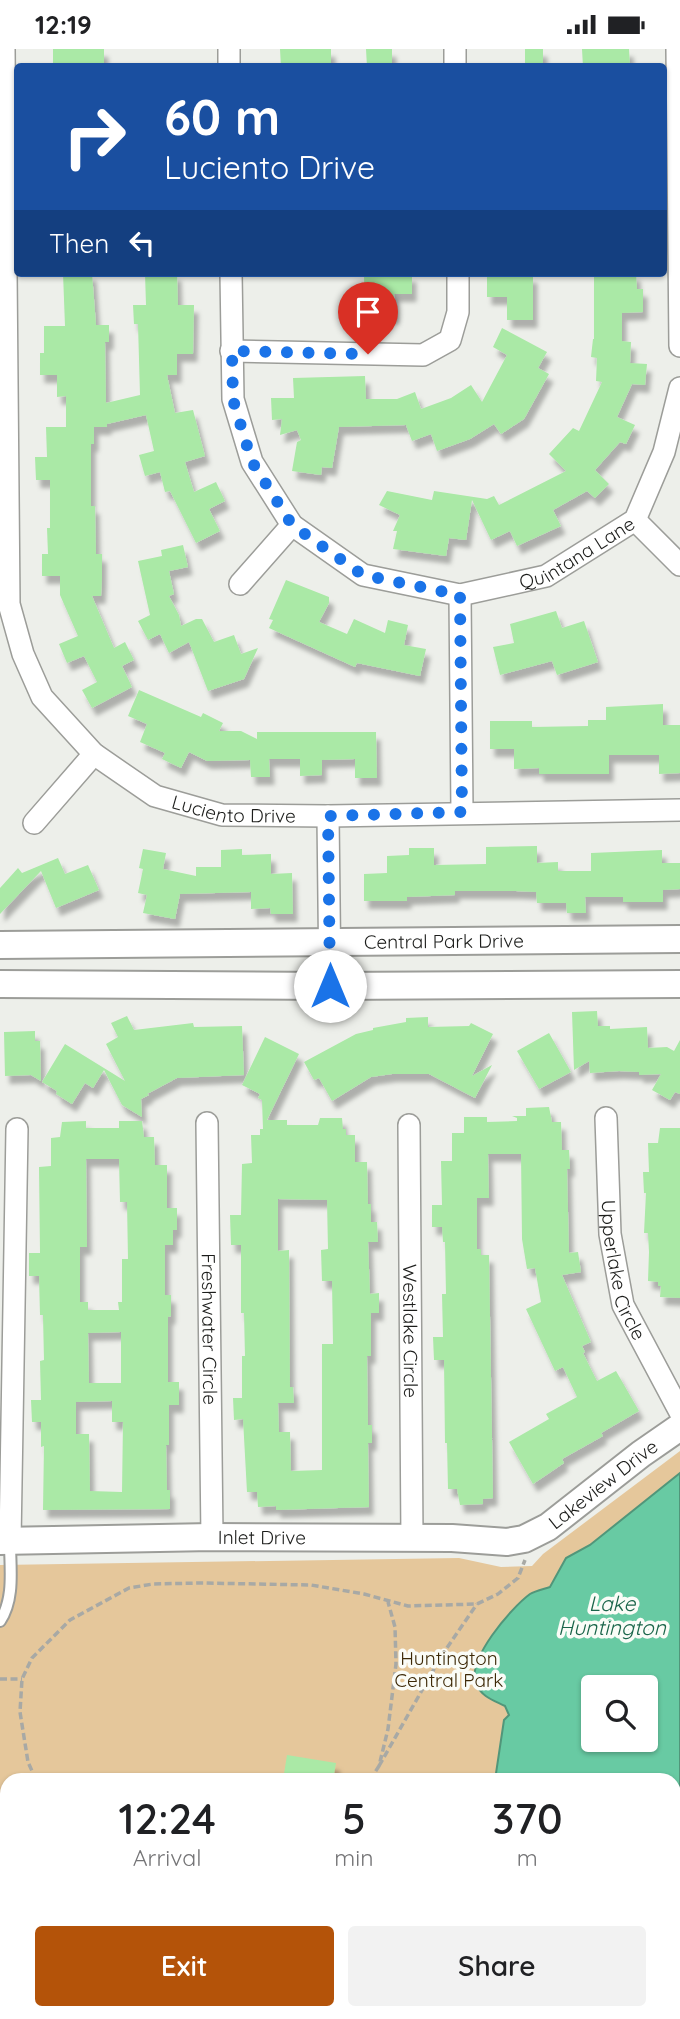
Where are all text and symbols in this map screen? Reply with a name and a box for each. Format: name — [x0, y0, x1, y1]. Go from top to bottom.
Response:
text: 12:19 — [35, 8, 92, 41]
text: 60 m — [164, 86, 280, 147]
icon: right — [49, 91, 140, 182]
text: Luciento Drive — [164, 147, 375, 187]
icon: left — [123, 224, 161, 262]
text: Then — [49, 227, 109, 260]
pin — [338, 282, 398, 354]
icon: arrive — [349, 293, 387, 331]
street label: Quintana Lane — [517, 511, 639, 594]
street label: Luciento Drive — [169, 789, 296, 828]
street label: Central Park Drive — [364, 928, 524, 954]
position arrow — [293, 949, 367, 1023]
street label: Upperlake Circle — [597, 1199, 651, 1344]
street label: Freshwater Circle — [197, 1253, 222, 1405]
street label: Westlake Circle — [398, 1264, 423, 1398]
street label: Lakeview Drive — [543, 1434, 662, 1534]
street label: Inlet Drive — [218, 1525, 306, 1549]
water label: Lake Huntington — [558, 1590, 667, 1640]
park label: Huntington Central Park — [395, 1646, 503, 1692]
map controls — [581, 1675, 658, 1752]
button: search — [581, 1675, 658, 1752]
text: 12:24 — [118, 1792, 216, 1845]
text: 5 — [342, 1792, 366, 1845]
text: 370 — [492, 1792, 563, 1845]
text: Arrival — [133, 1843, 202, 1872]
text: min — [334, 1843, 374, 1872]
text: m — [517, 1843, 538, 1872]
button: Exit — [35, 1926, 334, 2006]
button: Share — [348, 1926, 646, 2006]

